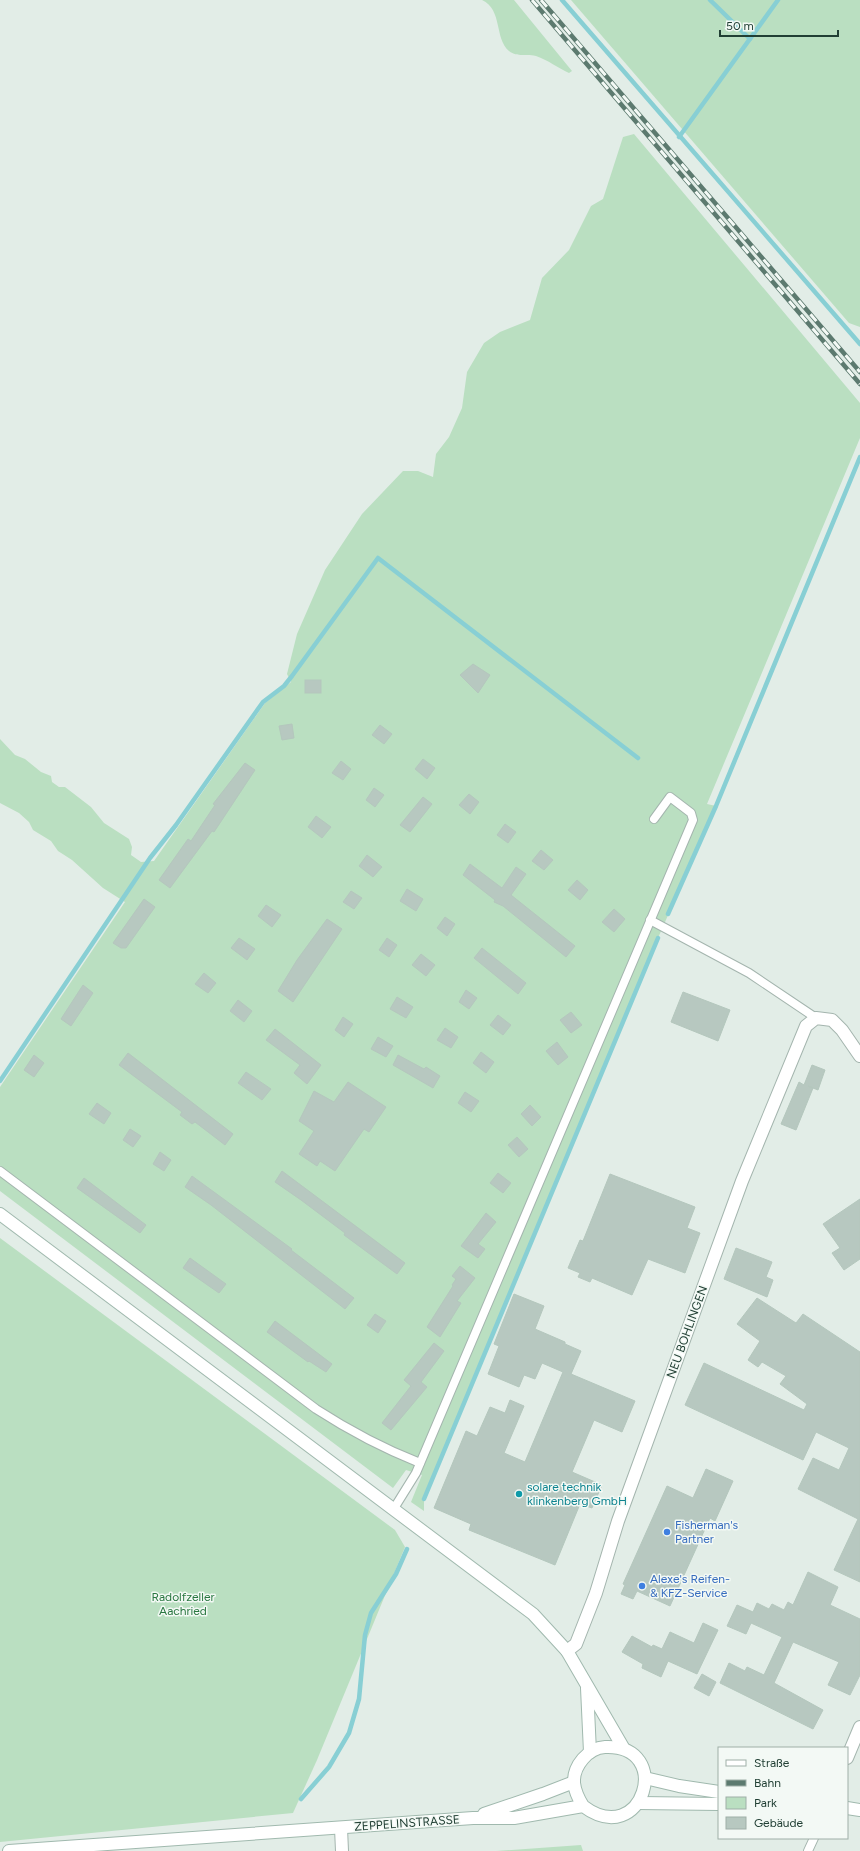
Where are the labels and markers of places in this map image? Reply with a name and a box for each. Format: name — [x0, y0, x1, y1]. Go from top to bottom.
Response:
place label: solare technik klinkenberg GmbH — [527, 1480, 627, 1508]
marker: solare technik klinkenberg GmbH — [514, 1489, 524, 1499]
place label: Fisherman's Partner — [675, 1518, 739, 1546]
marker: Fisherman's Partner — [662, 1527, 672, 1537]
place label: Alexe's Reifen- & KFZ-Service — [650, 1572, 730, 1600]
marker: Alexe's Reifen- & KFZ-Service — [637, 1581, 647, 1591]

